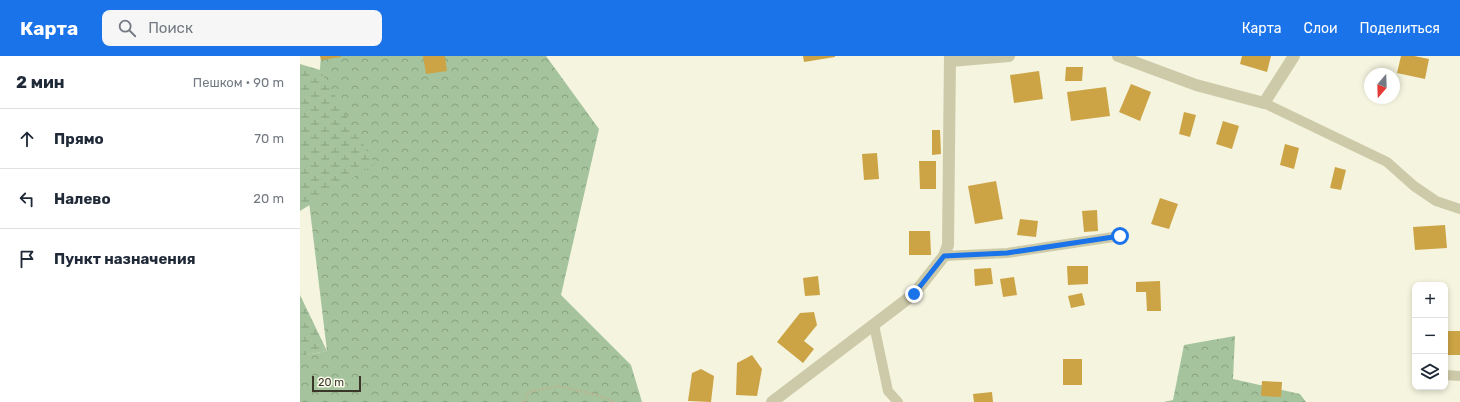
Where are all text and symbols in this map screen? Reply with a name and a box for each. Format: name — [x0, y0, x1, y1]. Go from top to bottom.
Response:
search box — [102, 10, 382, 46]
text: Карта — [20, 17, 78, 40]
icon: search — [116, 17, 138, 39]
text: Поиск — [148, 19, 193, 37]
text: Карта — [1242, 20, 1282, 37]
text: Слои — [1304, 20, 1338, 37]
text: Поделиться — [1360, 20, 1440, 37]
north arrow — [1364, 68, 1400, 104]
text: 2 мин — [16, 72, 65, 92]
text: Пешком · 90 m — [193, 75, 284, 90]
icon: ahead — [16, 128, 38, 150]
text: Прямо — [54, 130, 104, 148]
text: 70 m — [254, 131, 284, 146]
icon: left — [16, 188, 38, 210]
text: Налево — [54, 190, 111, 208]
text: 20 m — [253, 191, 284, 206]
route start — [1111, 227, 1129, 245]
icon: arrive — [16, 248, 38, 270]
text: Пункт назначения — [54, 250, 196, 268]
map controls — [1412, 282, 1448, 390]
button: + — [1412, 282, 1448, 318]
route end — [905, 285, 923, 303]
button: − — [1412, 318, 1448, 354]
button: layers — [1412, 354, 1448, 390]
scale bar — [312, 374, 361, 393]
text: 20 m — [318, 376, 344, 389]

